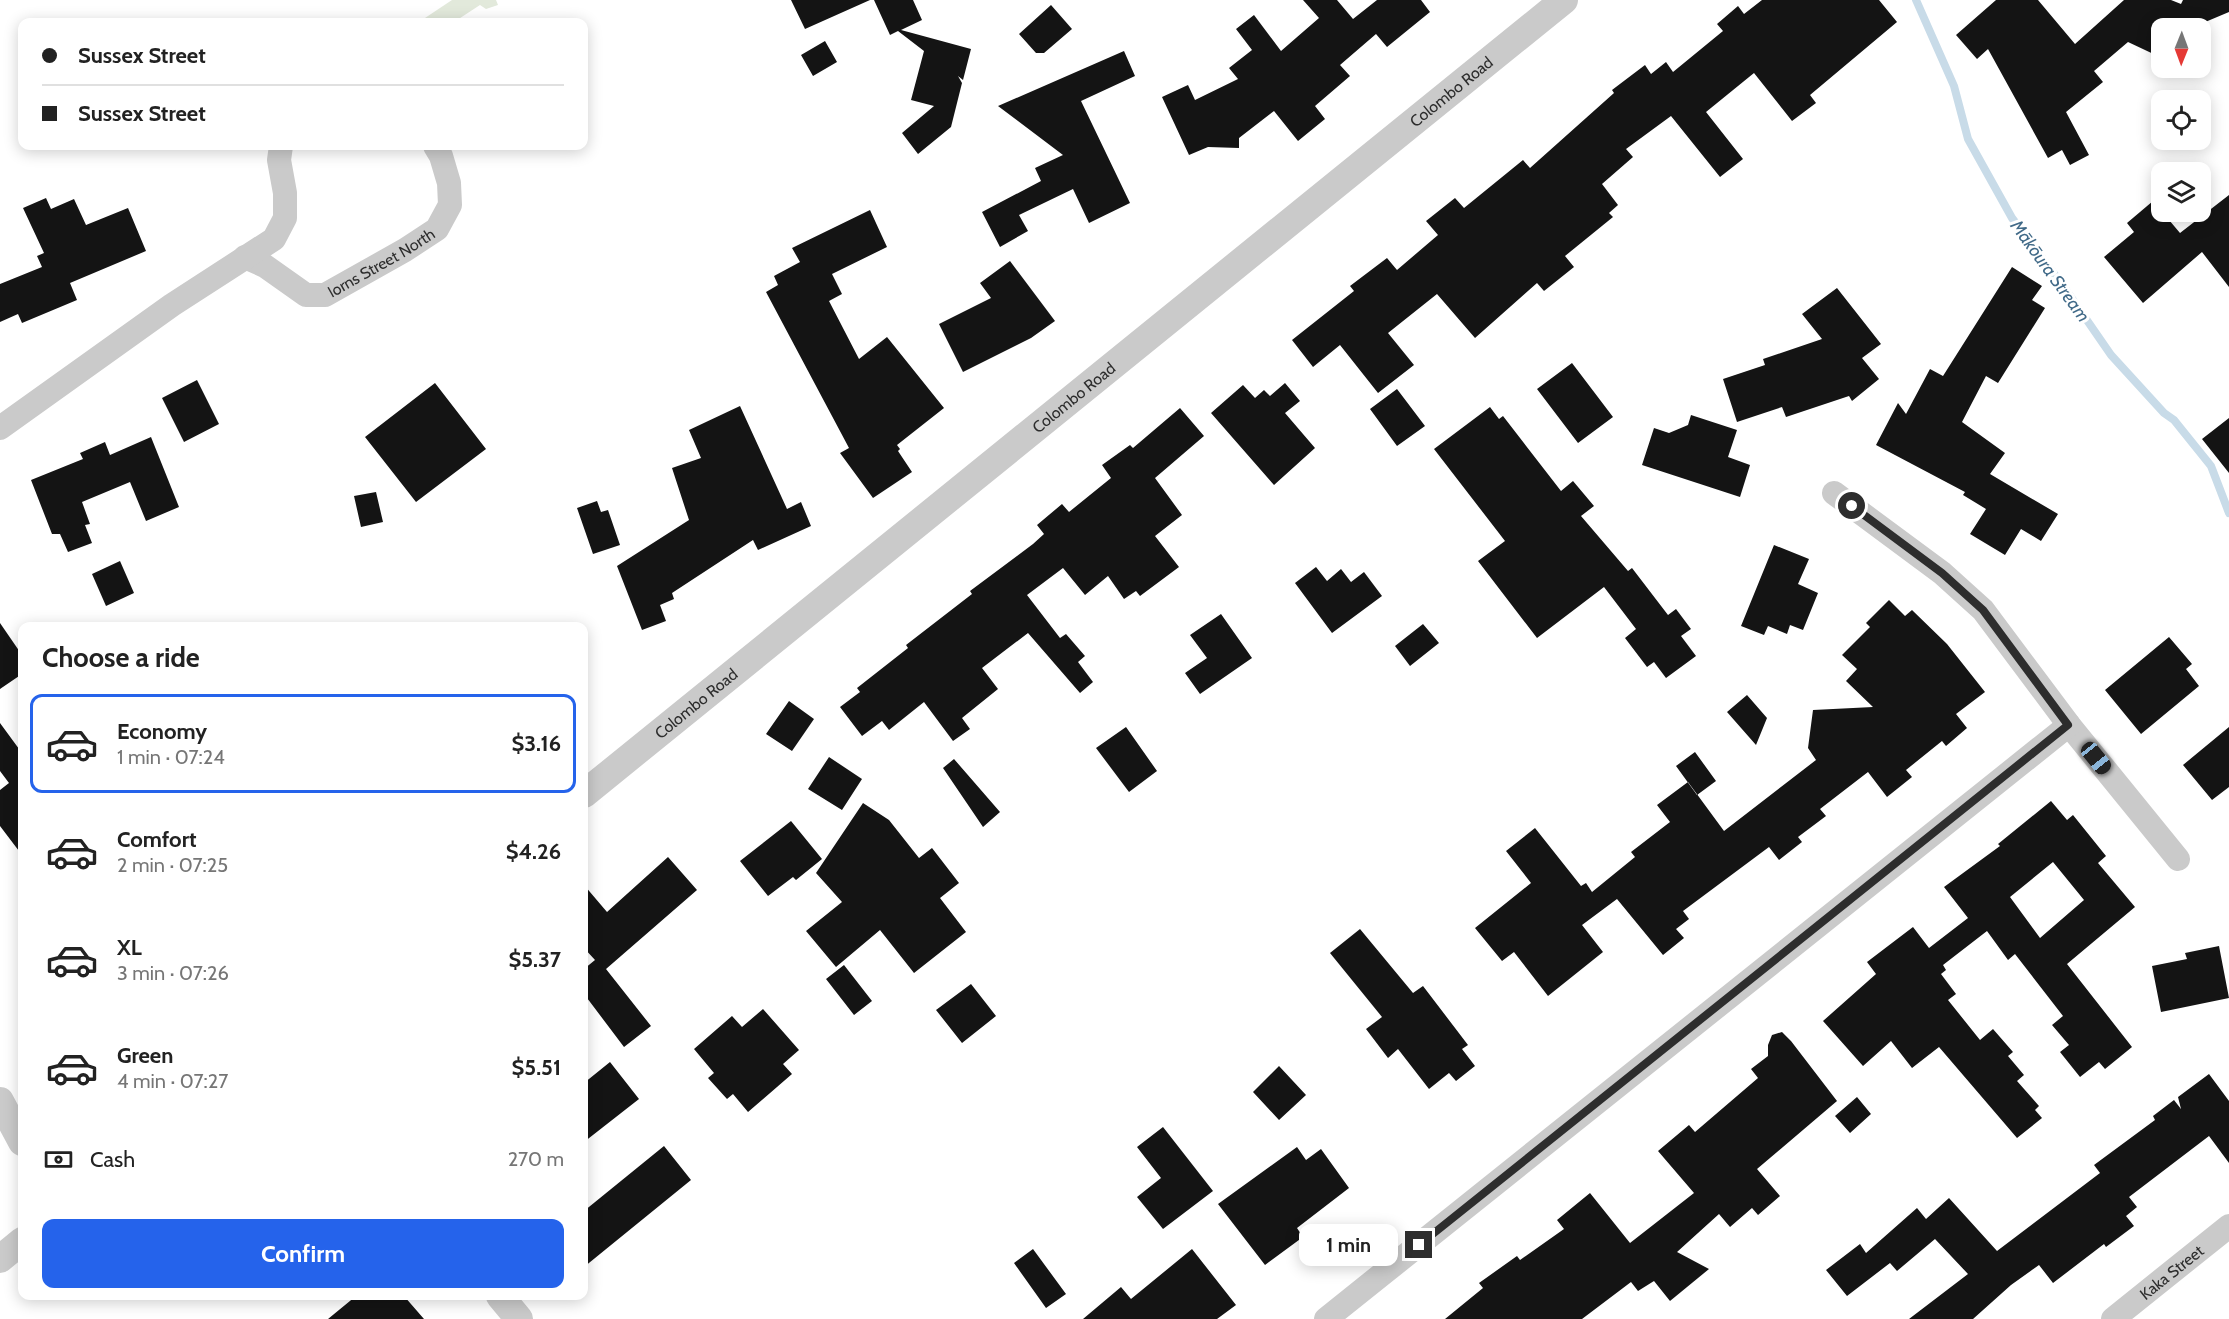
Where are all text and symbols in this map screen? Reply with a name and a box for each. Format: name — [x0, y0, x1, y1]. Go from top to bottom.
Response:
north arrow — [2151, 18, 2211, 78]
map controls — [2151, 18, 2211, 222]
text: Sussex Street — [78, 42, 206, 69]
street label: Colombo Road — [1406, 52, 1496, 131]
button: locate — [2151, 90, 2211, 150]
text: Sussex Street — [78, 100, 206, 127]
button: layers — [2151, 162, 2211, 222]
water label: Mākōura Stream — [2005, 215, 2094, 326]
street label: Iorns Street North — [324, 224, 438, 301]
street label: Colombo Road — [1028, 358, 1119, 437]
route start — [1838, 492, 1865, 519]
text: Choose a ride — [42, 641, 200, 674]
street label: Colombo Road — [651, 664, 741, 743]
icon: car — [45, 717, 99, 771]
text: Economy — [117, 718, 207, 745]
text: $3.16 — [511, 730, 561, 757]
car — [2078, 738, 2114, 778]
text: 1 min · 07:24 — [117, 745, 225, 769]
icon: car — [45, 825, 99, 879]
text: Comfort — [117, 826, 196, 853]
text: $4.26 — [506, 838, 561, 865]
text: 2 min · 07:25 — [117, 853, 228, 877]
icon: car — [45, 933, 99, 987]
text: XL — [117, 934, 142, 961]
text: $5.37 — [508, 946, 561, 973]
text: 3 min · 07:26 — [117, 961, 229, 985]
icon: car — [45, 1041, 99, 1095]
text: Green — [117, 1042, 173, 1069]
text: $5.51 — [512, 1054, 561, 1081]
text: 4 min · 07:27 — [117, 1069, 228, 1093]
icon: cash — [42, 1143, 75, 1176]
text: Cash — [90, 1146, 135, 1173]
text: 270 m — [508, 1147, 564, 1171]
button: Confirm — [42, 1219, 564, 1288]
callout: 1 min — [1299, 1224, 1398, 1266]
route end — [1405, 1231, 1432, 1258]
text: 1 min — [1326, 1233, 1371, 1257]
street label: Kaka Street — [2136, 1240, 2208, 1303]

